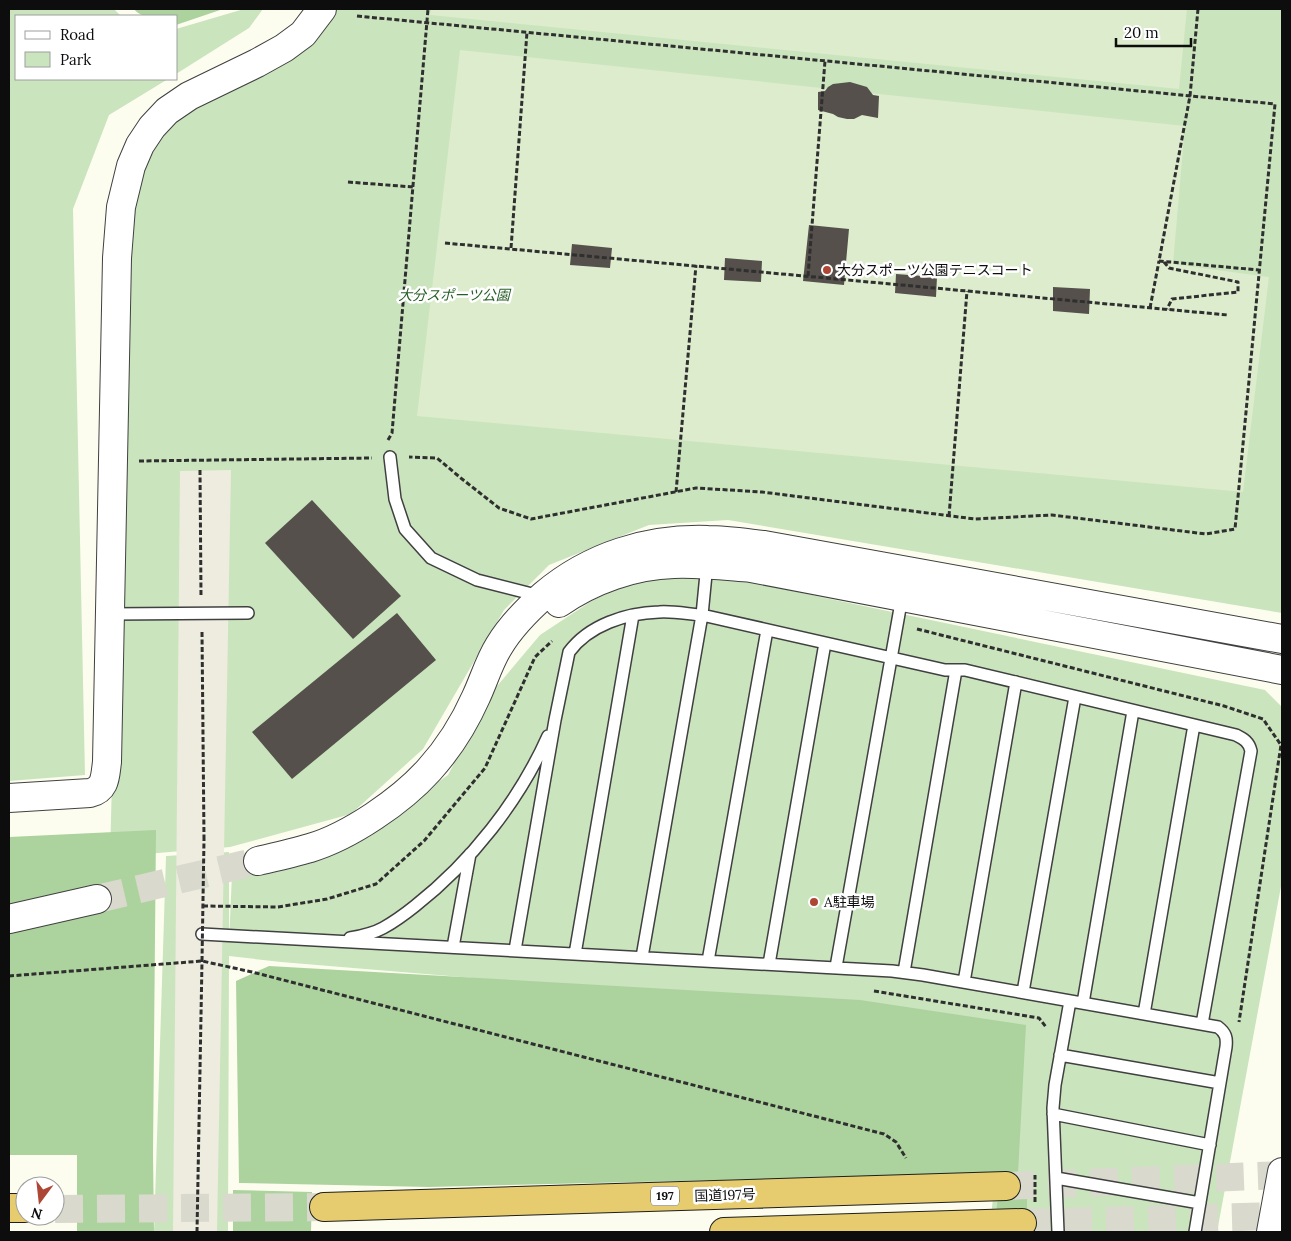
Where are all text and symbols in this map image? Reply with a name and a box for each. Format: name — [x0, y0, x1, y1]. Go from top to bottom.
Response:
legend — [15, 15, 178, 80]
scale bar — [1116, 15, 1191, 47]
text: 20 m — [1124, 23, 1159, 42]
text: Road — [60, 25, 95, 44]
text: Park — [60, 50, 91, 69]
place label: 大分スポーツ公園テニスコート — [837, 261, 1033, 279]
marker: 大分スポーツ公園テニスコート — [821, 264, 833, 276]
park label: 大分スポーツ公園 — [398, 286, 512, 304]
place label: A駐車場 — [823, 893, 875, 911]
marker: A駐車場 — [808, 896, 820, 908]
north arrow — [15, 1176, 65, 1226]
street label: 国道197号 — [694, 1185, 756, 1205]
road number: 197 — [651, 1186, 679, 1206]
text: N — [29, 1203, 44, 1224]

